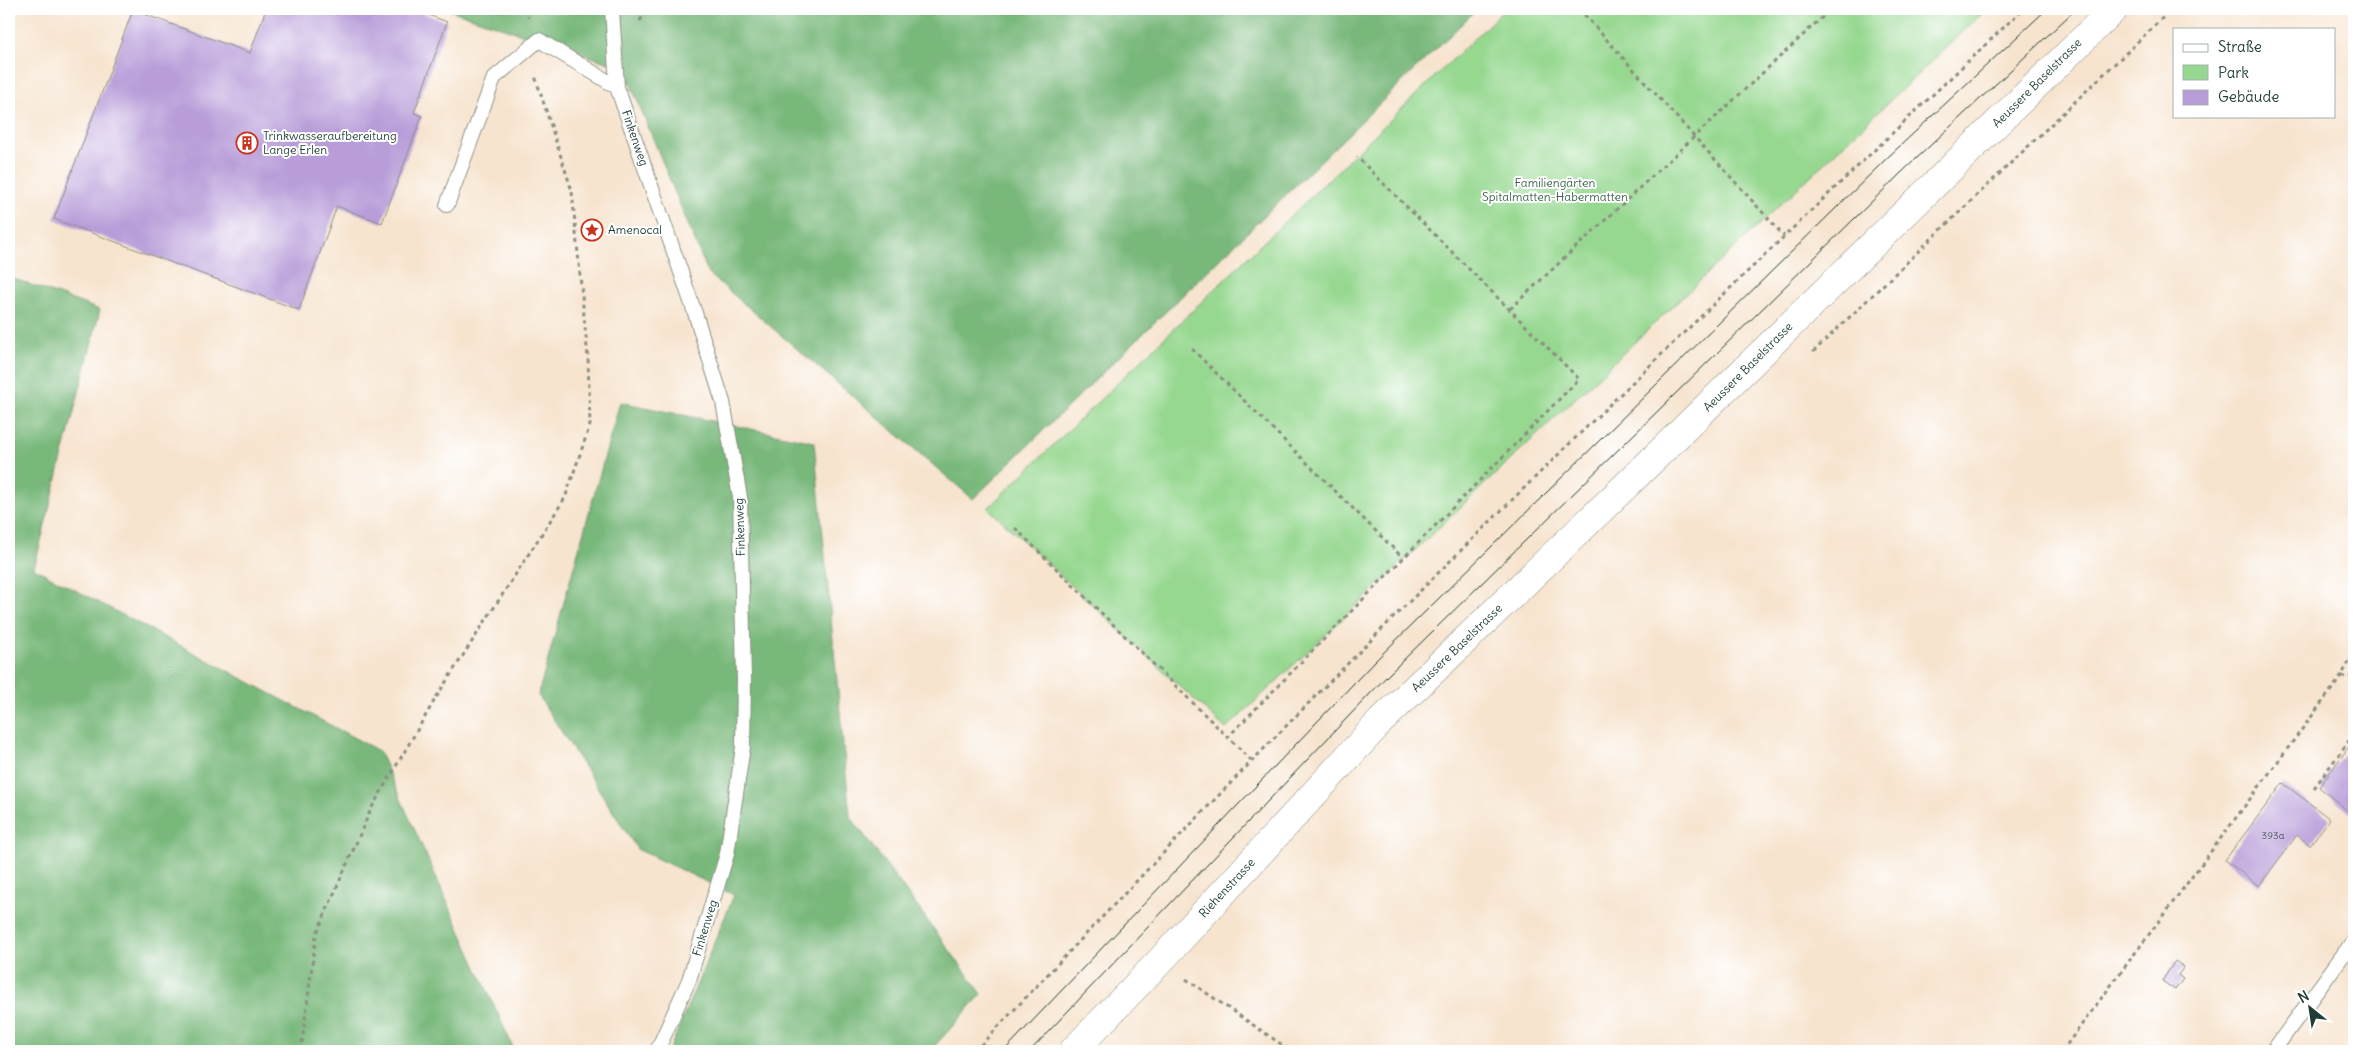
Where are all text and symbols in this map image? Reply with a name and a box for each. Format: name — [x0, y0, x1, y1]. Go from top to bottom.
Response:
legend — [2173, 28, 2336, 118]
street label: Aeussere Baselstrasse — [1989, 35, 2084, 130]
text: Straße — [2218, 37, 2262, 56]
text: Park — [2218, 63, 2249, 82]
text: Gebäude — [2218, 87, 2279, 106]
street label: Finkenweg — [619, 108, 652, 168]
place label: Trinkwasseraufbereitung Lange Erlen — [263, 128, 397, 157]
building icon: Trinkwasseraufbereitung Lange Erlen — [235, 131, 259, 155]
park label: Familiengärten Spitalmatten-Habermatten — [1482, 175, 1628, 204]
place icon: Amenocal — [580, 218, 604, 242]
place label: Amenocal — [608, 222, 662, 237]
street label: Aeussere Baselstrasse — [1700, 319, 1795, 414]
street label: Finkenweg — [731, 498, 748, 556]
street label: Aeussere Baselstrasse — [1408, 600, 1505, 695]
house number: 393a — [2262, 829, 2285, 842]
street label: Riehenstrasse — [1195, 855, 1258, 920]
street label: Finkenweg — [689, 898, 720, 958]
north arrow — [2286, 982, 2336, 1032]
text: N — [2295, 987, 2312, 1007]

